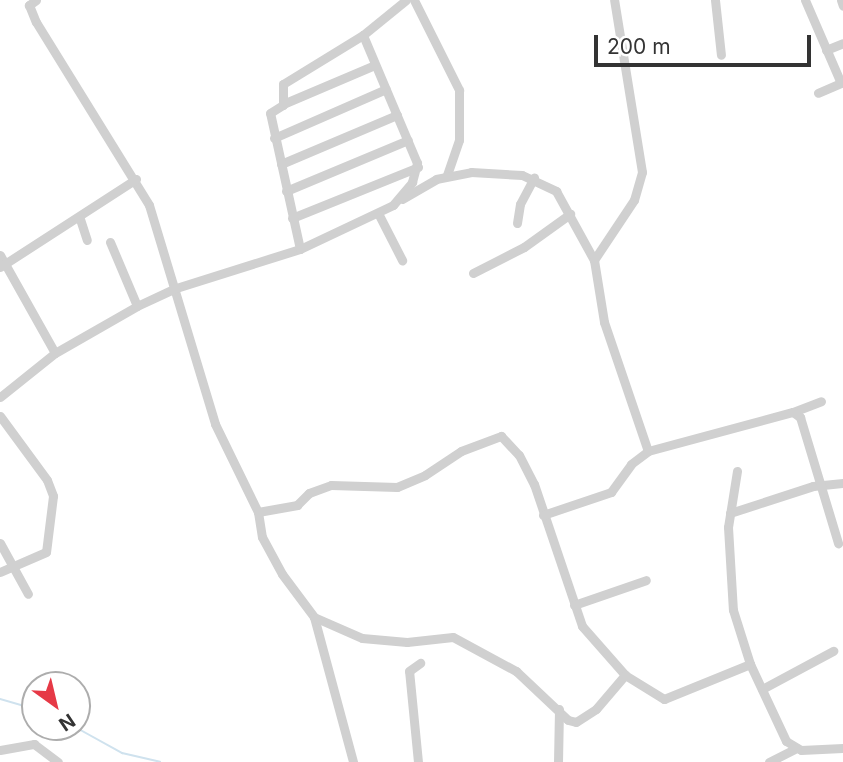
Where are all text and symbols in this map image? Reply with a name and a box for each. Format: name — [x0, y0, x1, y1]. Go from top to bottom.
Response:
scale bar — [598, 21, 815, 65]
text: 200 m — [607, 34, 671, 59]
north arrow — [21, 671, 91, 741]
text: N — [54, 709, 79, 736]

